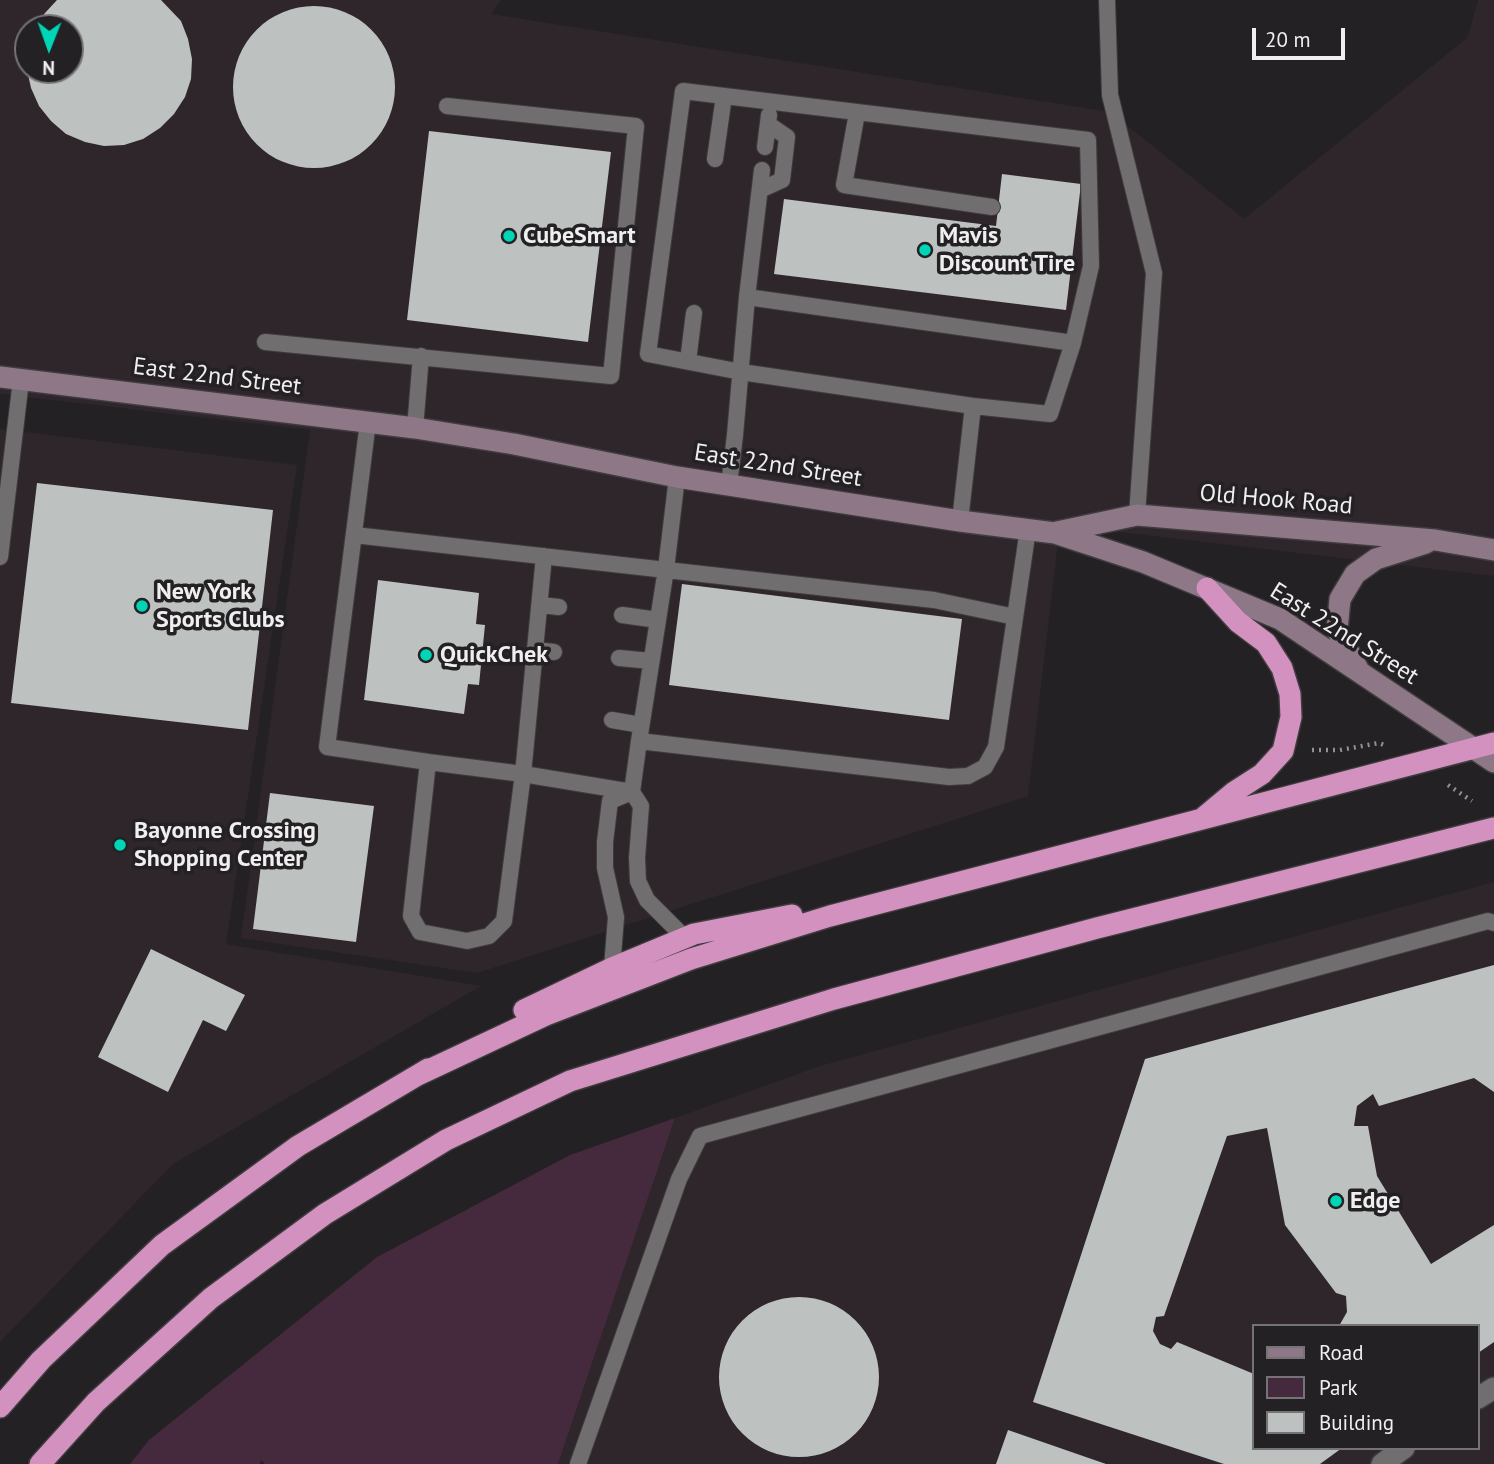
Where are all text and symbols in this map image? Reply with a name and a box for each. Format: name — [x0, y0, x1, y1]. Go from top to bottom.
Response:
north arrow — [14, 14, 84, 84]
scale bar — [1256, 14, 1349, 58]
text: 20 m — [1265, 26, 1311, 53]
text: N — [42, 56, 55, 80]
place label: CubeSmart — [523, 222, 636, 250]
place label: Mavis Discount Tire — [939, 222, 1075, 278]
marker: CubeSmart — [501, 228, 517, 244]
marker: Mavis Discount Tire — [917, 242, 933, 258]
street label: East 22nd Street — [131, 352, 303, 402]
street label: East 22nd Street — [692, 439, 864, 493]
street label: Old Hook Road — [1198, 479, 1354, 521]
street label: East 22nd Street — [1265, 577, 1423, 691]
place label: New York Sports Clubs — [156, 578, 285, 634]
marker: New York Sports Clubs — [134, 598, 150, 614]
place label: QuickChek — [440, 641, 548, 669]
marker: QuickChek — [418, 647, 434, 663]
place label: Bayonne Crossing Shopping Center — [134, 817, 316, 873]
marker: Bayonne Crossing Shopping Center — [112, 837, 128, 853]
place label: Edge — [1350, 1187, 1401, 1215]
marker: Edge — [1328, 1193, 1344, 1209]
legend — [1252, 1324, 1480, 1450]
text: Road — [1319, 1339, 1363, 1366]
text: Park — [1319, 1374, 1358, 1401]
text: Building — [1319, 1409, 1394, 1436]

